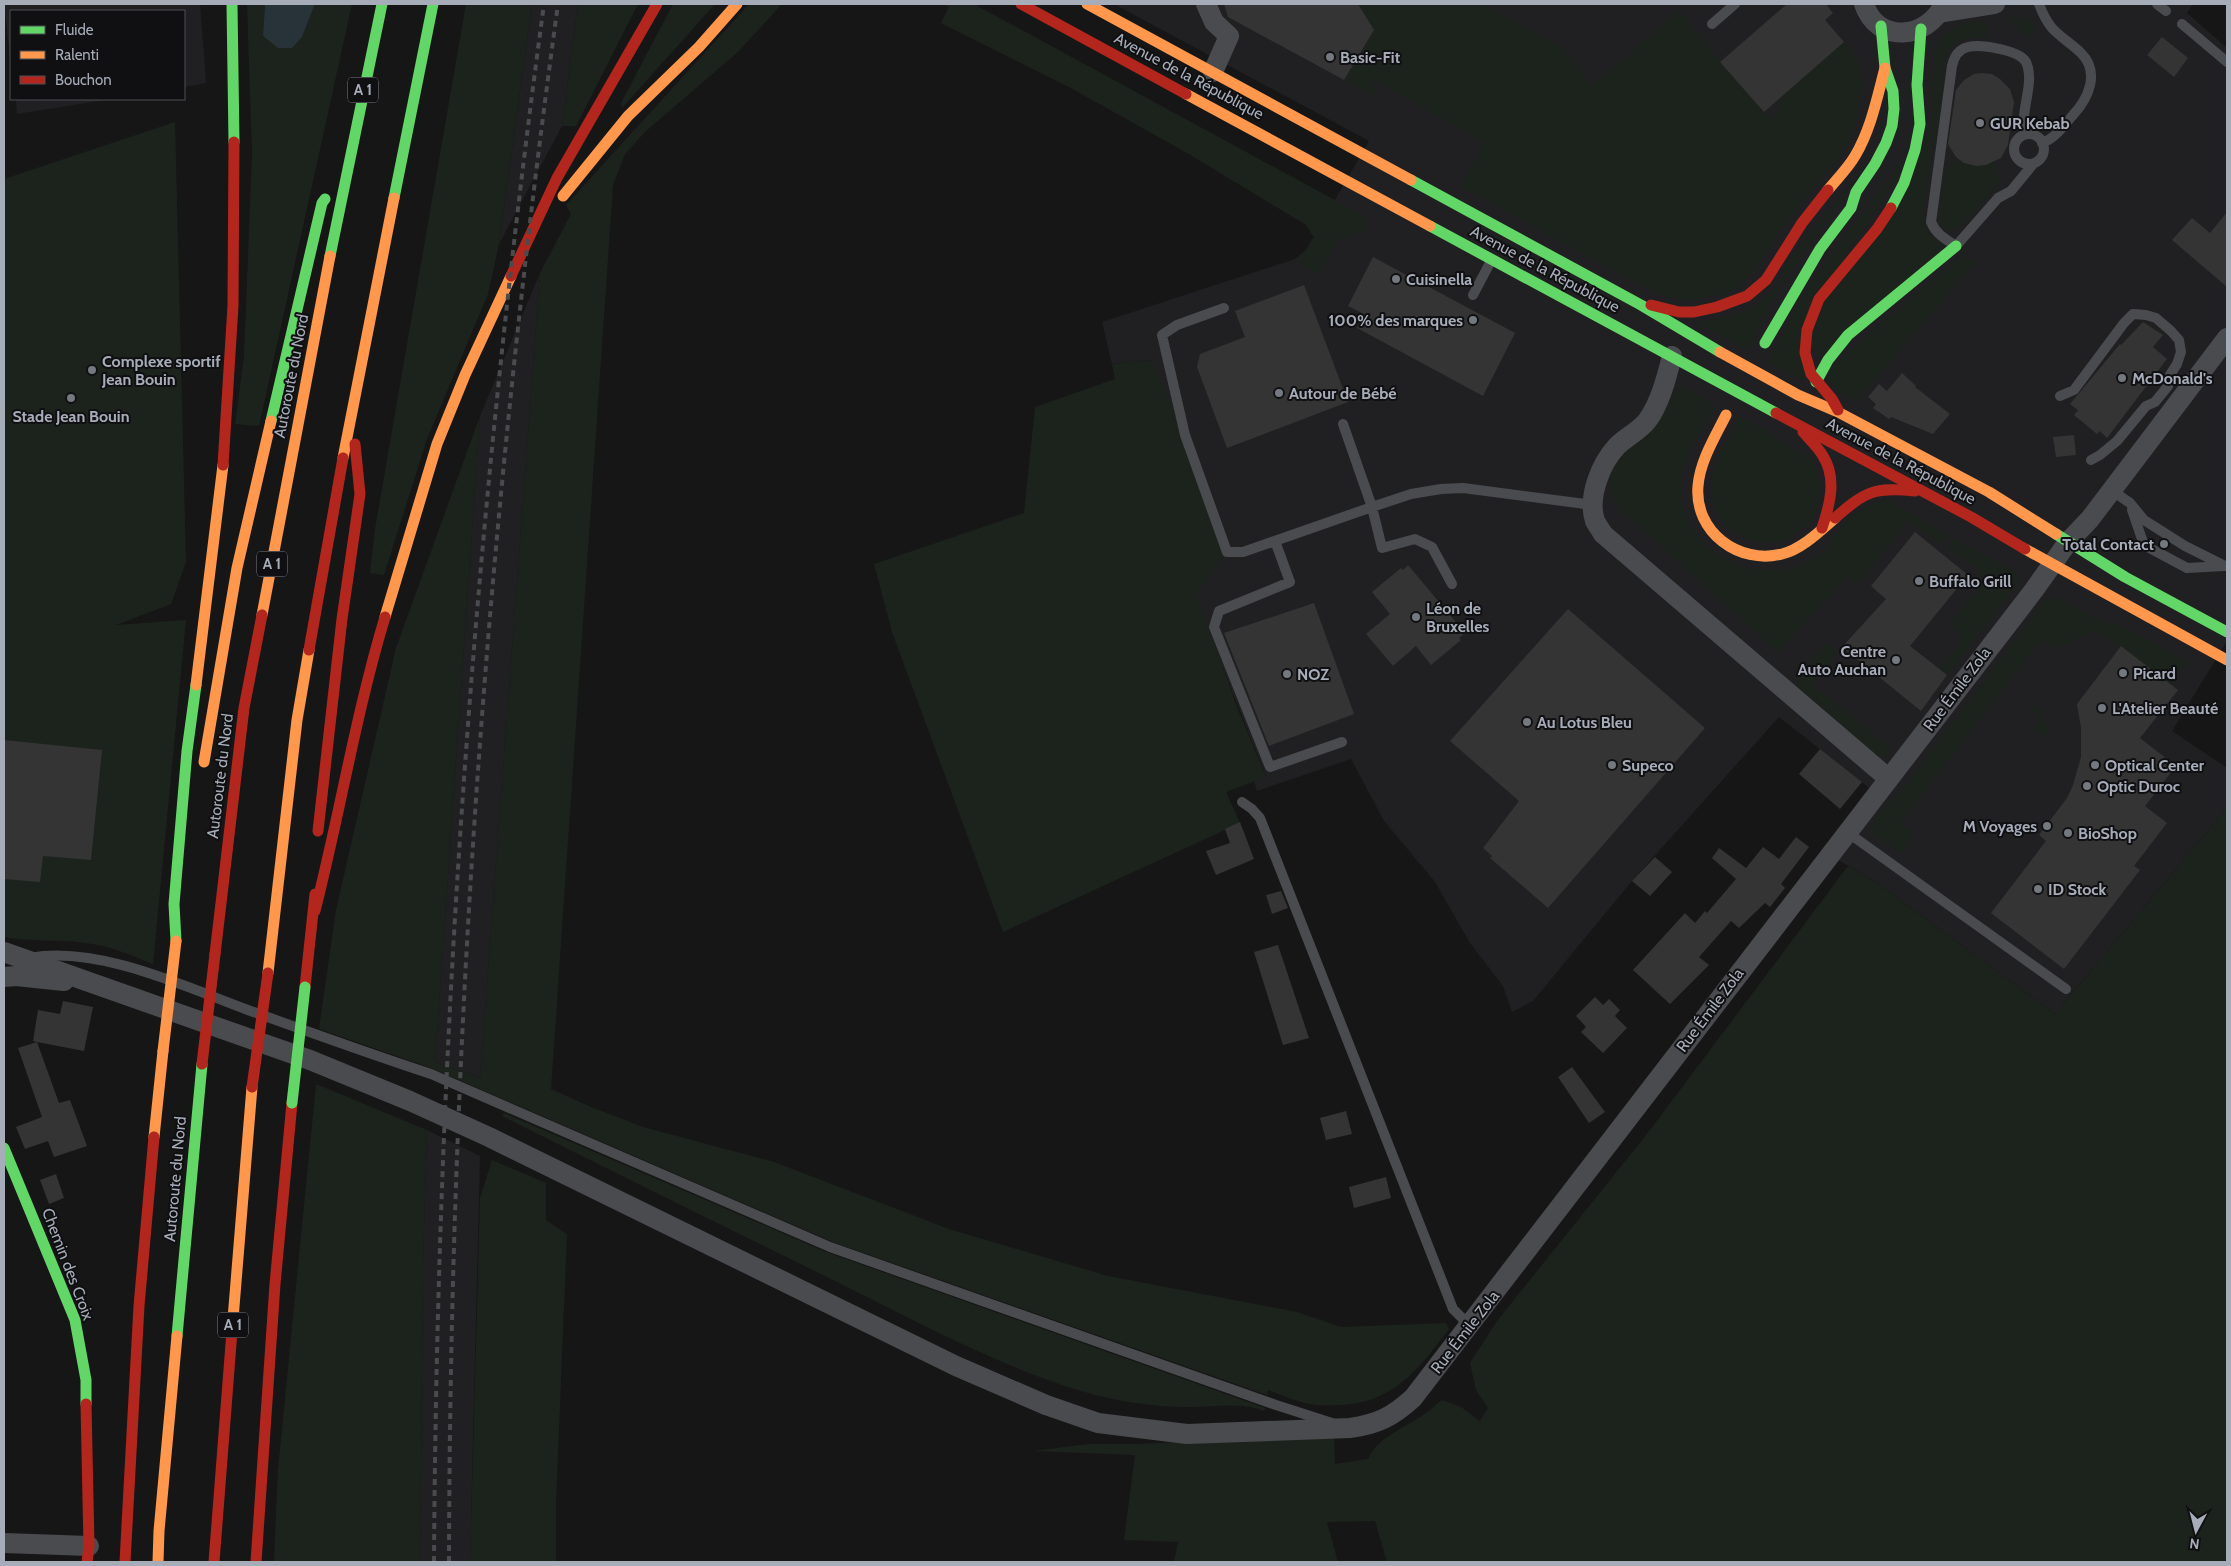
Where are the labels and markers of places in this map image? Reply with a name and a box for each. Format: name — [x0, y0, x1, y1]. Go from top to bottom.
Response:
place label: Basic-Fit — [1340, 48, 1401, 67]
marker: Basic-Fit — [1324, 51, 1336, 63]
place label: GUR Kebab — [1990, 114, 2070, 133]
marker: GUR Kebab — [1974, 117, 1986, 129]
place label: Cuisinella — [1406, 270, 1472, 289]
marker: Cuisinella — [1390, 273, 1402, 285]
place label: 100% des marques — [1328, 311, 1463, 330]
marker: 100% des marques — [1467, 314, 1479, 326]
place label: Complexe sportif Jean Bouin — [101, 352, 221, 389]
marker: Complexe sportif Jean Bouin — [86, 364, 98, 376]
place label: McDonald's — [2132, 369, 2213, 388]
marker: McDonald's — [2116, 372, 2128, 384]
place label: Autour de Bébé — [1289, 384, 1397, 403]
marker: Autour de Bébé — [1273, 387, 1285, 399]
marker: Stade Jean Bouin — [65, 392, 77, 404]
place label: Stade Jean Bouin — [12, 407, 130, 426]
place label: Total Contact — [2062, 535, 2154, 554]
marker: Total Contact — [2158, 538, 2170, 550]
place label: Buffalo Grill — [1929, 572, 2011, 591]
marker: Buffalo Grill — [1913, 575, 1925, 587]
place label: Léon de Bruxelles — [1426, 599, 1489, 636]
marker: Léon de Bruxelles — [1410, 611, 1422, 623]
place label: Centre Auto Auchan — [1798, 642, 1886, 679]
marker: Centre Auto Auchan — [1890, 654, 1902, 666]
place label: Picard — [2133, 664, 2176, 683]
place label: NOZ — [1297, 665, 1329, 684]
marker: Picard — [2117, 667, 2129, 679]
marker: NOZ — [1281, 668, 1293, 680]
place label: L'Atelier Beauté — [2112, 699, 2218, 718]
marker: L'Atelier Beauté — [2096, 702, 2108, 714]
place label: Au Lotus Bleu — [1537, 713, 1632, 732]
marker: Au Lotus Bleu — [1521, 716, 1533, 728]
place label: Supeco — [1622, 756, 1674, 775]
place label: Optical Center — [2105, 756, 2205, 775]
marker: Supeco — [1606, 759, 1618, 771]
marker: Optical Center — [2089, 759, 2101, 771]
place label: Optic Duroc — [2097, 777, 2180, 796]
marker: Optic Duroc — [2081, 780, 2093, 792]
place label: M Voyages — [1963, 817, 2037, 836]
marker: M Voyages — [2041, 820, 2053, 832]
place label: BioShop — [2078, 824, 2137, 843]
marker: BioShop — [2062, 827, 2074, 839]
place label: ID Stock — [2048, 880, 2107, 899]
marker: ID Stock — [2032, 883, 2044, 895]

